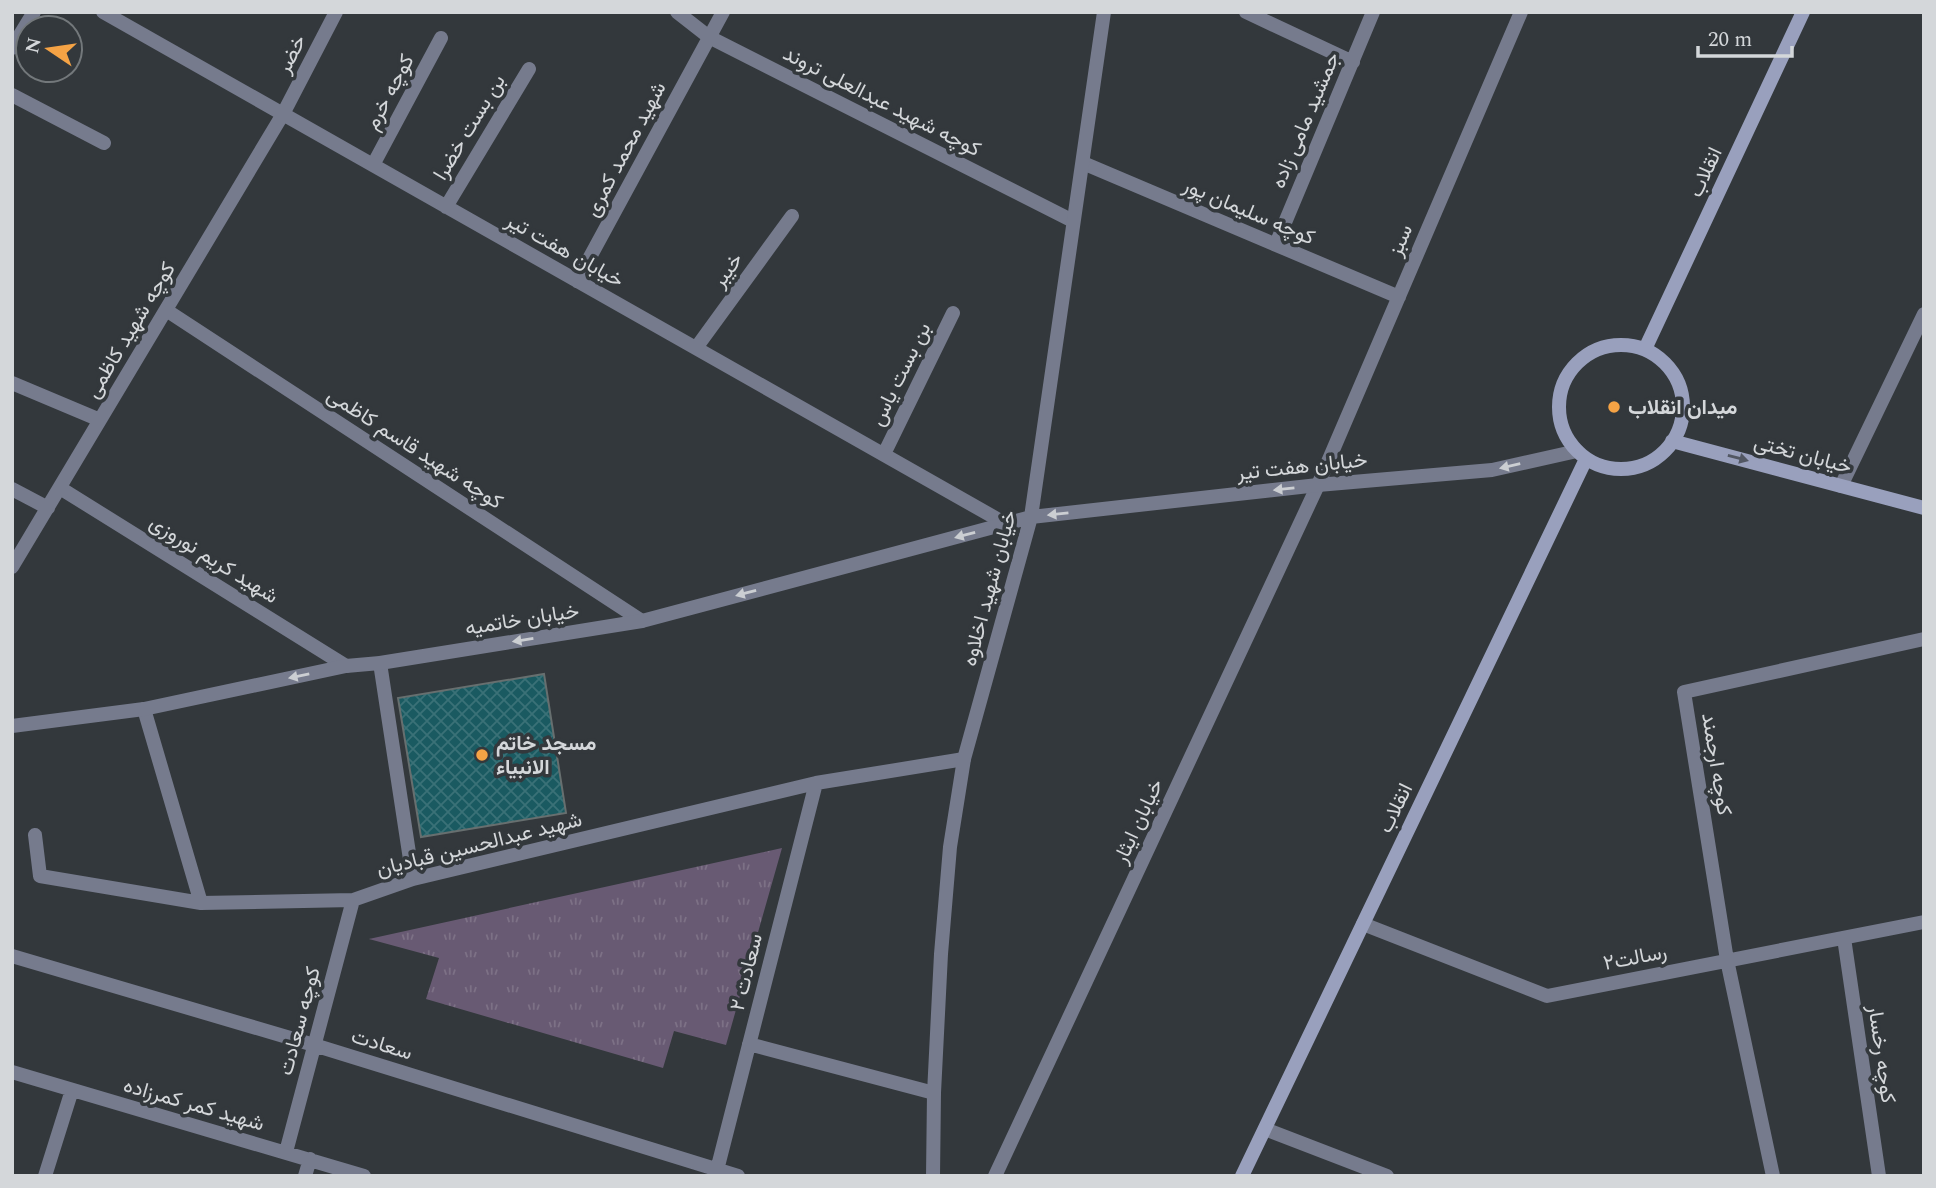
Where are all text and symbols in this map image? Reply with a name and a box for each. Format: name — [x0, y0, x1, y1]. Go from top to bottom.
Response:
north arrow — [14, 14, 84, 84]
scale bar — [1698, 14, 1792, 58]
text: 20 m — [1708, 24, 1752, 56]
street label: خضر — [268, 29, 315, 81]
text: N — [18, 35, 50, 56]
street label: کوچه شهید عبدالعلی تروند — [777, 38, 986, 166]
street label: جمشید مامی زاده — [1263, 47, 1349, 194]
street label: کوچه خرم — [357, 49, 423, 136]
street label: بن بست خضرا — [426, 68, 514, 187]
street label: شهید محمد کمری — [577, 76, 675, 223]
street label: انقلاب — [1680, 142, 1731, 203]
street label: کوچه سلیمان پور — [1177, 169, 1320, 254]
street label: خیابان هفت تیر — [499, 205, 630, 297]
street label: سبز — [1380, 219, 1422, 262]
street label: خیبر — [703, 246, 752, 296]
street label: کوچه شهید کاظمی — [77, 256, 184, 405]
street label: بن بست یاس — [862, 317, 940, 432]
street label: کوچه شهید قاسم کاظمی — [320, 380, 509, 518]
place label: میدان انقلاب — [1628, 392, 1737, 424]
marker: میدان انقلاب — [1606, 399, 1622, 415]
street label: خیابان تختی — [1750, 427, 1855, 483]
street label: خیابان هفت تیر — [1234, 444, 1369, 490]
one-way arrow — [1728, 454, 1749, 464]
one-way arrow — [1499, 461, 1521, 472]
one-way arrow — [1273, 483, 1295, 494]
street label: شهید کریم نوروزی — [143, 507, 284, 612]
street label: خیابان شهید اخلاوه — [954, 507, 1026, 670]
one-way arrow — [1047, 509, 1069, 520]
one-way arrow — [954, 530, 976, 541]
one-way arrow — [734, 588, 756, 599]
street label: خیابان خاتمیه — [463, 595, 581, 645]
one-way arrow — [512, 635, 534, 646]
one-way arrow — [288, 670, 310, 681]
street label: کوچه ارجمند — [1692, 710, 1740, 818]
place label: مسجد خاتم الانبیاء — [496, 728, 596, 784]
marker: مسجد خاتم الانبیاء — [474, 747, 490, 763]
street label: خیابان ایثار — [1105, 774, 1173, 870]
street label: انقلاب — [1370, 778, 1422, 839]
street label: شهید عبدالحسین قبادیان — [373, 804, 585, 886]
street label: سعادت ۲ — [722, 930, 772, 1014]
street label: رسالت۲ — [1601, 936, 1670, 980]
street label: کوچه سعادت — [270, 963, 330, 1079]
street label: کوچه رخسار — [1858, 1002, 1904, 1105]
street label: سعادت — [347, 1021, 416, 1069]
street label: شهید کمر کمرزاده — [119, 1070, 268, 1140]

